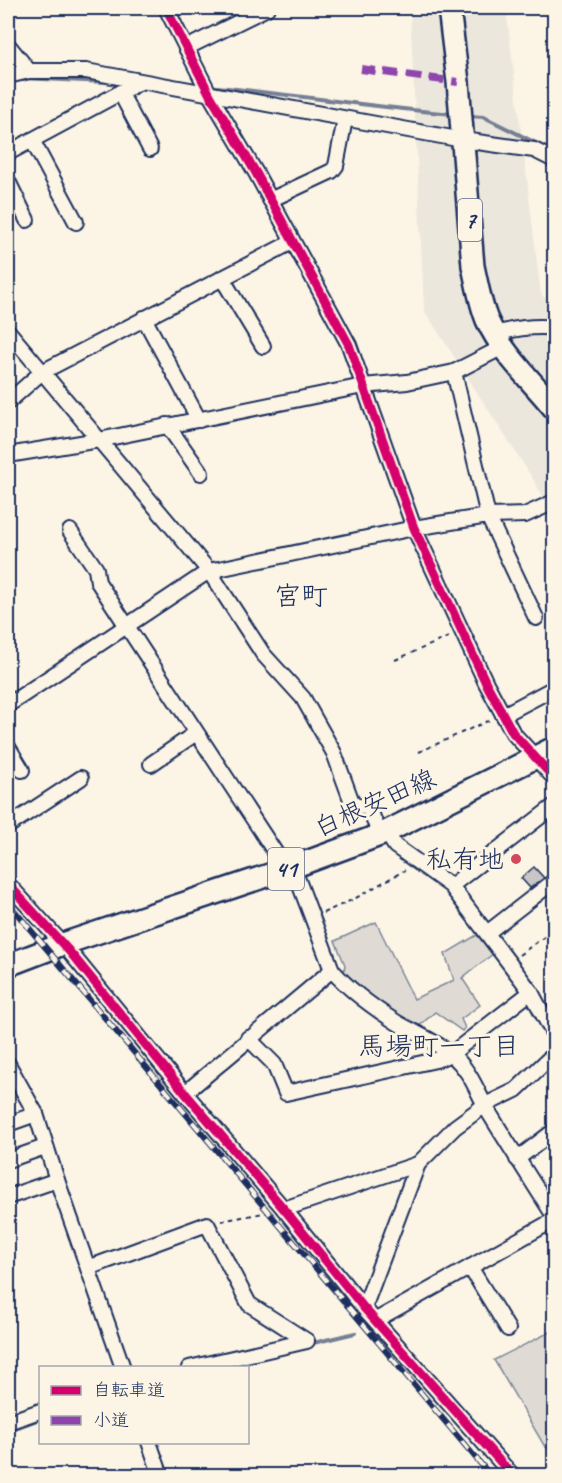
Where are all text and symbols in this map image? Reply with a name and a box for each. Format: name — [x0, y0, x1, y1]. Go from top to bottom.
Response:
road number: 7 — [458, 199, 482, 241]
district label: 宮町 — [274, 579, 328, 613]
street label: 白根安田線 — [309, 761, 441, 845]
place label: 私有地 — [426, 843, 504, 876]
road number: 41 — [268, 848, 304, 890]
marker: 私有地 — [509, 852, 523, 866]
district label: 馬場町一丁目 — [358, 1029, 520, 1063]
legend — [39, 1366, 249, 1444]
text: 自転車道 — [93, 1379, 165, 1401]
text: 小道 — [93, 1409, 129, 1431]

